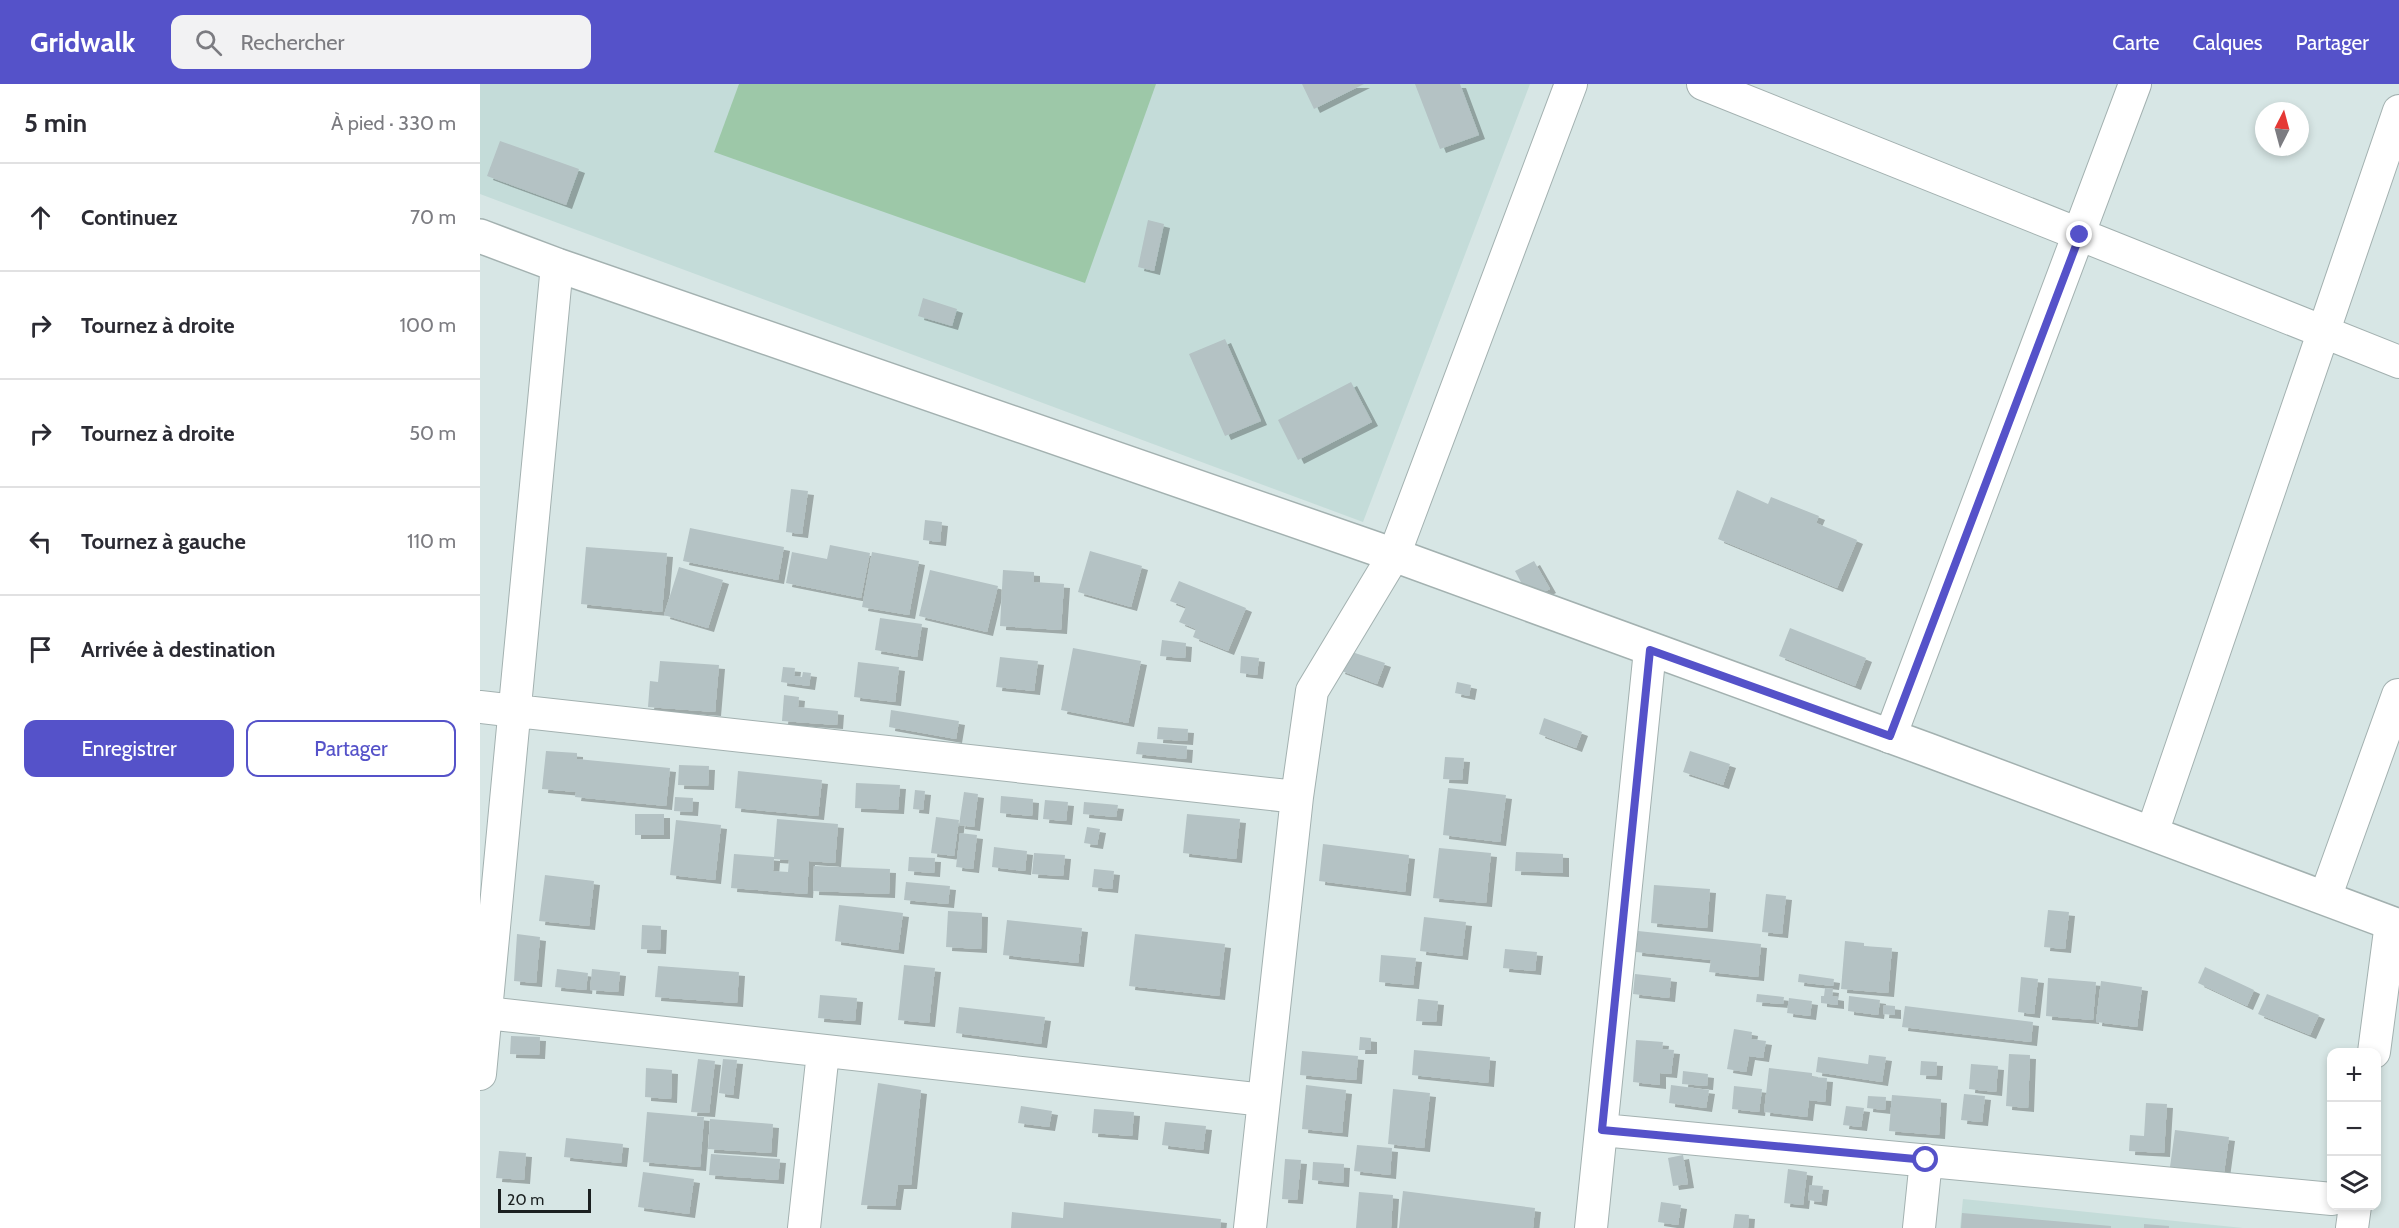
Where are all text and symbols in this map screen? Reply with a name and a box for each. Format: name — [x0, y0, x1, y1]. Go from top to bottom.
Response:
search box — [171, 15, 591, 69]
text: Gridwalk — [30, 25, 135, 59]
icon: search — [192, 26, 225, 59]
text: Rechercher — [240, 29, 345, 56]
text: Carte — [2112, 30, 2160, 55]
text: Calques — [2193, 30, 2263, 55]
text: Partager — [2296, 30, 2369, 55]
north arrow — [2255, 102, 2309, 156]
text: 5 min — [24, 107, 87, 139]
text: À pied · 330 m — [331, 111, 456, 135]
icon: ahead — [24, 201, 57, 234]
text: Continuez — [81, 204, 178, 231]
text: 70 m — [410, 205, 456, 229]
route end — [2066, 221, 2092, 247]
icon: right — [24, 309, 57, 342]
text: Tournez à droite — [81, 312, 235, 339]
text: 100 m — [400, 313, 456, 337]
icon: right — [24, 417, 57, 450]
text: Tournez à droite — [81, 420, 235, 447]
text: 50 m — [409, 421, 456, 445]
icon: left — [24, 525, 57, 558]
text: Tournez à gauche — [81, 528, 246, 555]
text: 110 m — [407, 529, 456, 553]
icon: arrive — [24, 633, 57, 666]
text: Arrivée à destination — [81, 636, 275, 663]
button: Enregistrer — [24, 720, 234, 777]
button: Partager — [246, 720, 456, 777]
map controls — [2327, 1048, 2381, 1210]
button: + — [2327, 1048, 2381, 1102]
button: − — [2327, 1102, 2381, 1156]
route start — [1912, 1146, 1938, 1172]
button: layers — [2327, 1156, 2381, 1210]
scale bar — [498, 1186, 591, 1214]
text: 20 m — [507, 1190, 544, 1209]

